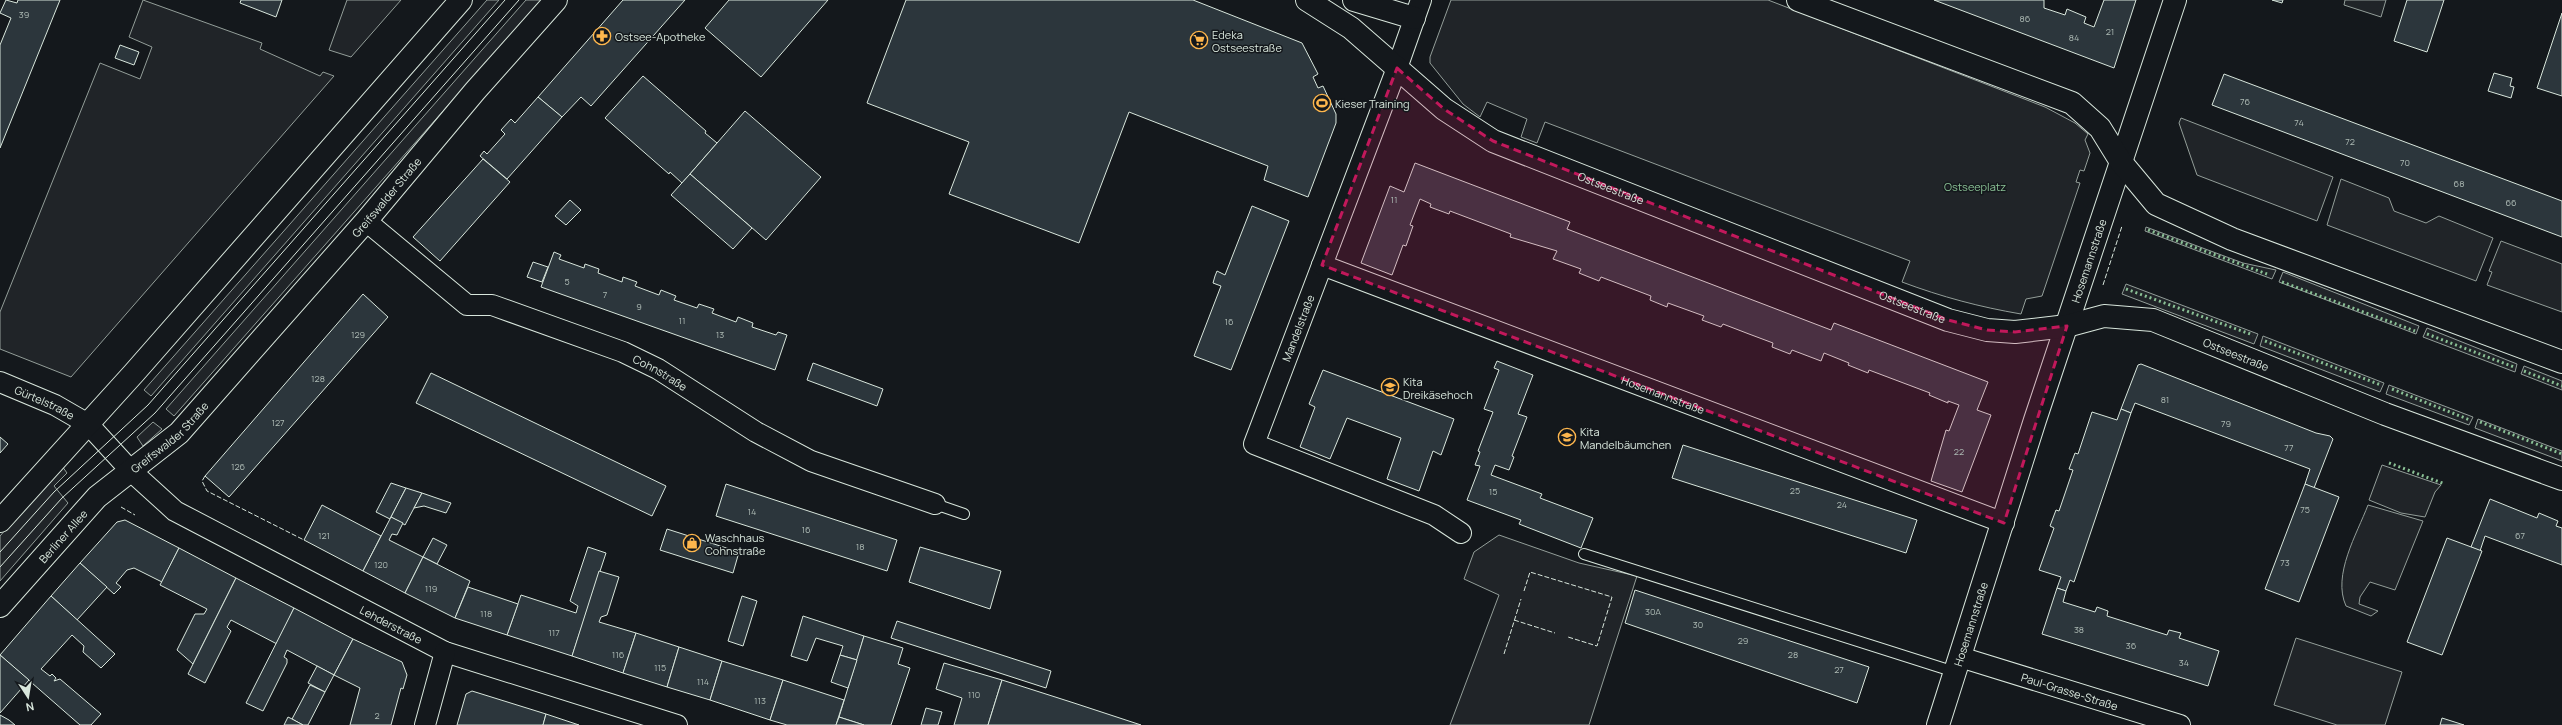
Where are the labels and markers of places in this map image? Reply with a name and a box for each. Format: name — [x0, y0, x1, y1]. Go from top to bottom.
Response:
pharmacy icon: Ostsee-Apotheke — [592, 26, 612, 46]
place label: Edeka Ostseestraße — [1212, 27, 1282, 55]
place label: Ostsee-Apotheke — [615, 29, 706, 44]
supermarket icon: Edeka Ostseestraße — [1189, 30, 1209, 50]
sports icon: Kieser Training — [1312, 93, 1332, 113]
place label: Kieser Training — [1335, 96, 1409, 111]
place label: Kita Dreikäsehoch — [1403, 374, 1473, 402]
school or university icon: Kita Dreikäsehoch — [1380, 377, 1400, 397]
place label: Kita Mandelbäumchen — [1580, 424, 1671, 452]
school or university icon: Kita Mandelbäumchen — [1557, 427, 1577, 447]
place label: Waschhaus Cohnstraße — [705, 530, 766, 558]
shop icon: Waschhaus Cohnstraße — [682, 533, 702, 553]

